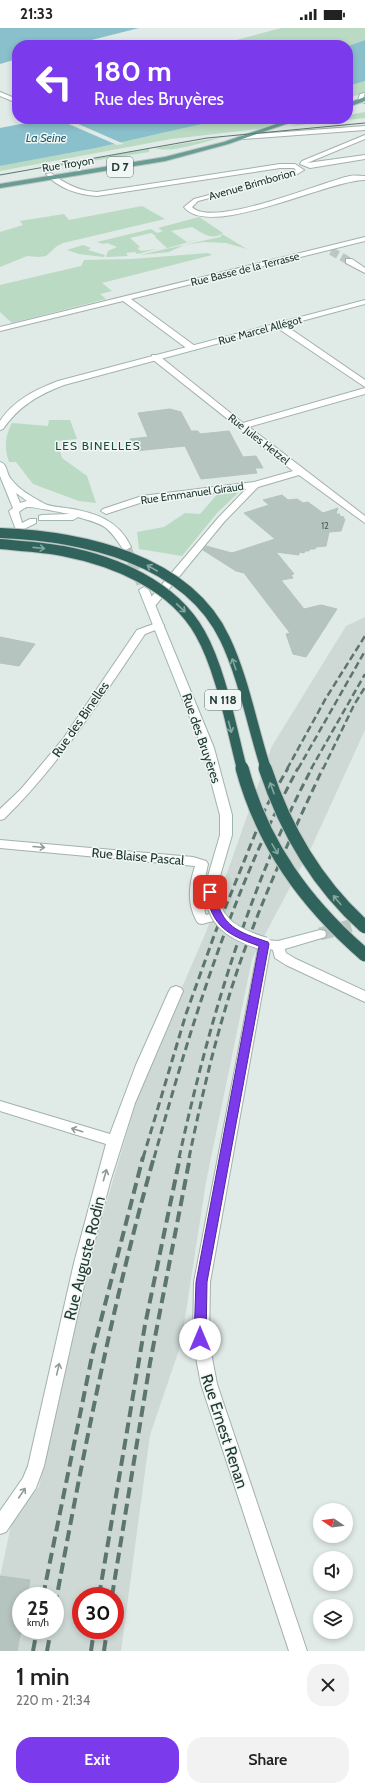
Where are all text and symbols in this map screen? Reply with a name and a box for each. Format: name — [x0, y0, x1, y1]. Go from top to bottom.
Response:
text: 21:33 — [20, 5, 53, 23]
text: 180 m — [94, 54, 172, 88]
icon: left — [28, 56, 80, 108]
text: Rue des Bruyères — [94, 88, 224, 110]
water label: La Seine — [26, 130, 67, 145]
street label: Rue Troyon — [41, 153, 95, 175]
road number: D 7 — [107, 157, 133, 177]
street label: Avenue Brimborion — [207, 165, 297, 203]
street label: Rue Basse de la Terrasse — [189, 249, 301, 289]
street label: Rue Marcel Allégot — [217, 312, 304, 348]
street label: Rue Jules Hetzel — [225, 411, 293, 468]
district label: LES BINELLES — [55, 438, 141, 453]
street label: Rue Emmanuel Giraud — [140, 479, 244, 507]
house number: 12 — [321, 520, 329, 531]
one-way arrow — [32, 544, 45, 552]
one-way arrow — [146, 564, 158, 572]
one-way arrow — [176, 604, 186, 613]
one-way arrow — [230, 658, 237, 671]
street label: Rue des Binelles — [48, 678, 112, 760]
road number: N 118 — [205, 690, 241, 710]
street label: Rue des Bruyères — [179, 691, 225, 786]
one-way arrow — [227, 720, 235, 733]
one-way arrow — [268, 783, 276, 795]
one-way arrow — [271, 842, 279, 854]
one-way arrow — [32, 843, 45, 851]
street label: Rue Blaise Pascal — [91, 844, 185, 868]
pin — [193, 875, 227, 909]
icon: arrive — [199, 881, 221, 903]
one-way arrow — [333, 894, 342, 905]
one-way arrow — [72, 1125, 84, 1133]
one-way arrow — [102, 1169, 109, 1182]
street label: Rue Auguste Rodin — [60, 1194, 109, 1322]
position arrow — [179, 1318, 221, 1360]
one-way arrow — [55, 1363, 62, 1376]
street label: Rue Ernest Renan — [197, 1372, 252, 1491]
one-way arrow — [18, 1488, 26, 1499]
north arrow — [313, 1503, 353, 1543]
map controls — [313, 1503, 353, 1639]
button: sound — [313, 1551, 353, 1591]
speed limit sign: 30 — [72, 1587, 124, 1639]
text: 25 — [27, 1596, 49, 1620]
button: layers — [313, 1599, 353, 1639]
text: km/h — [27, 1616, 49, 1629]
text: 1 min — [16, 1662, 70, 1691]
button: close — [307, 1664, 349, 1706]
text: 220 m · 21:34 — [16, 1692, 90, 1708]
button: Exit — [16, 1737, 179, 1783]
button: Share — [187, 1737, 349, 1783]

